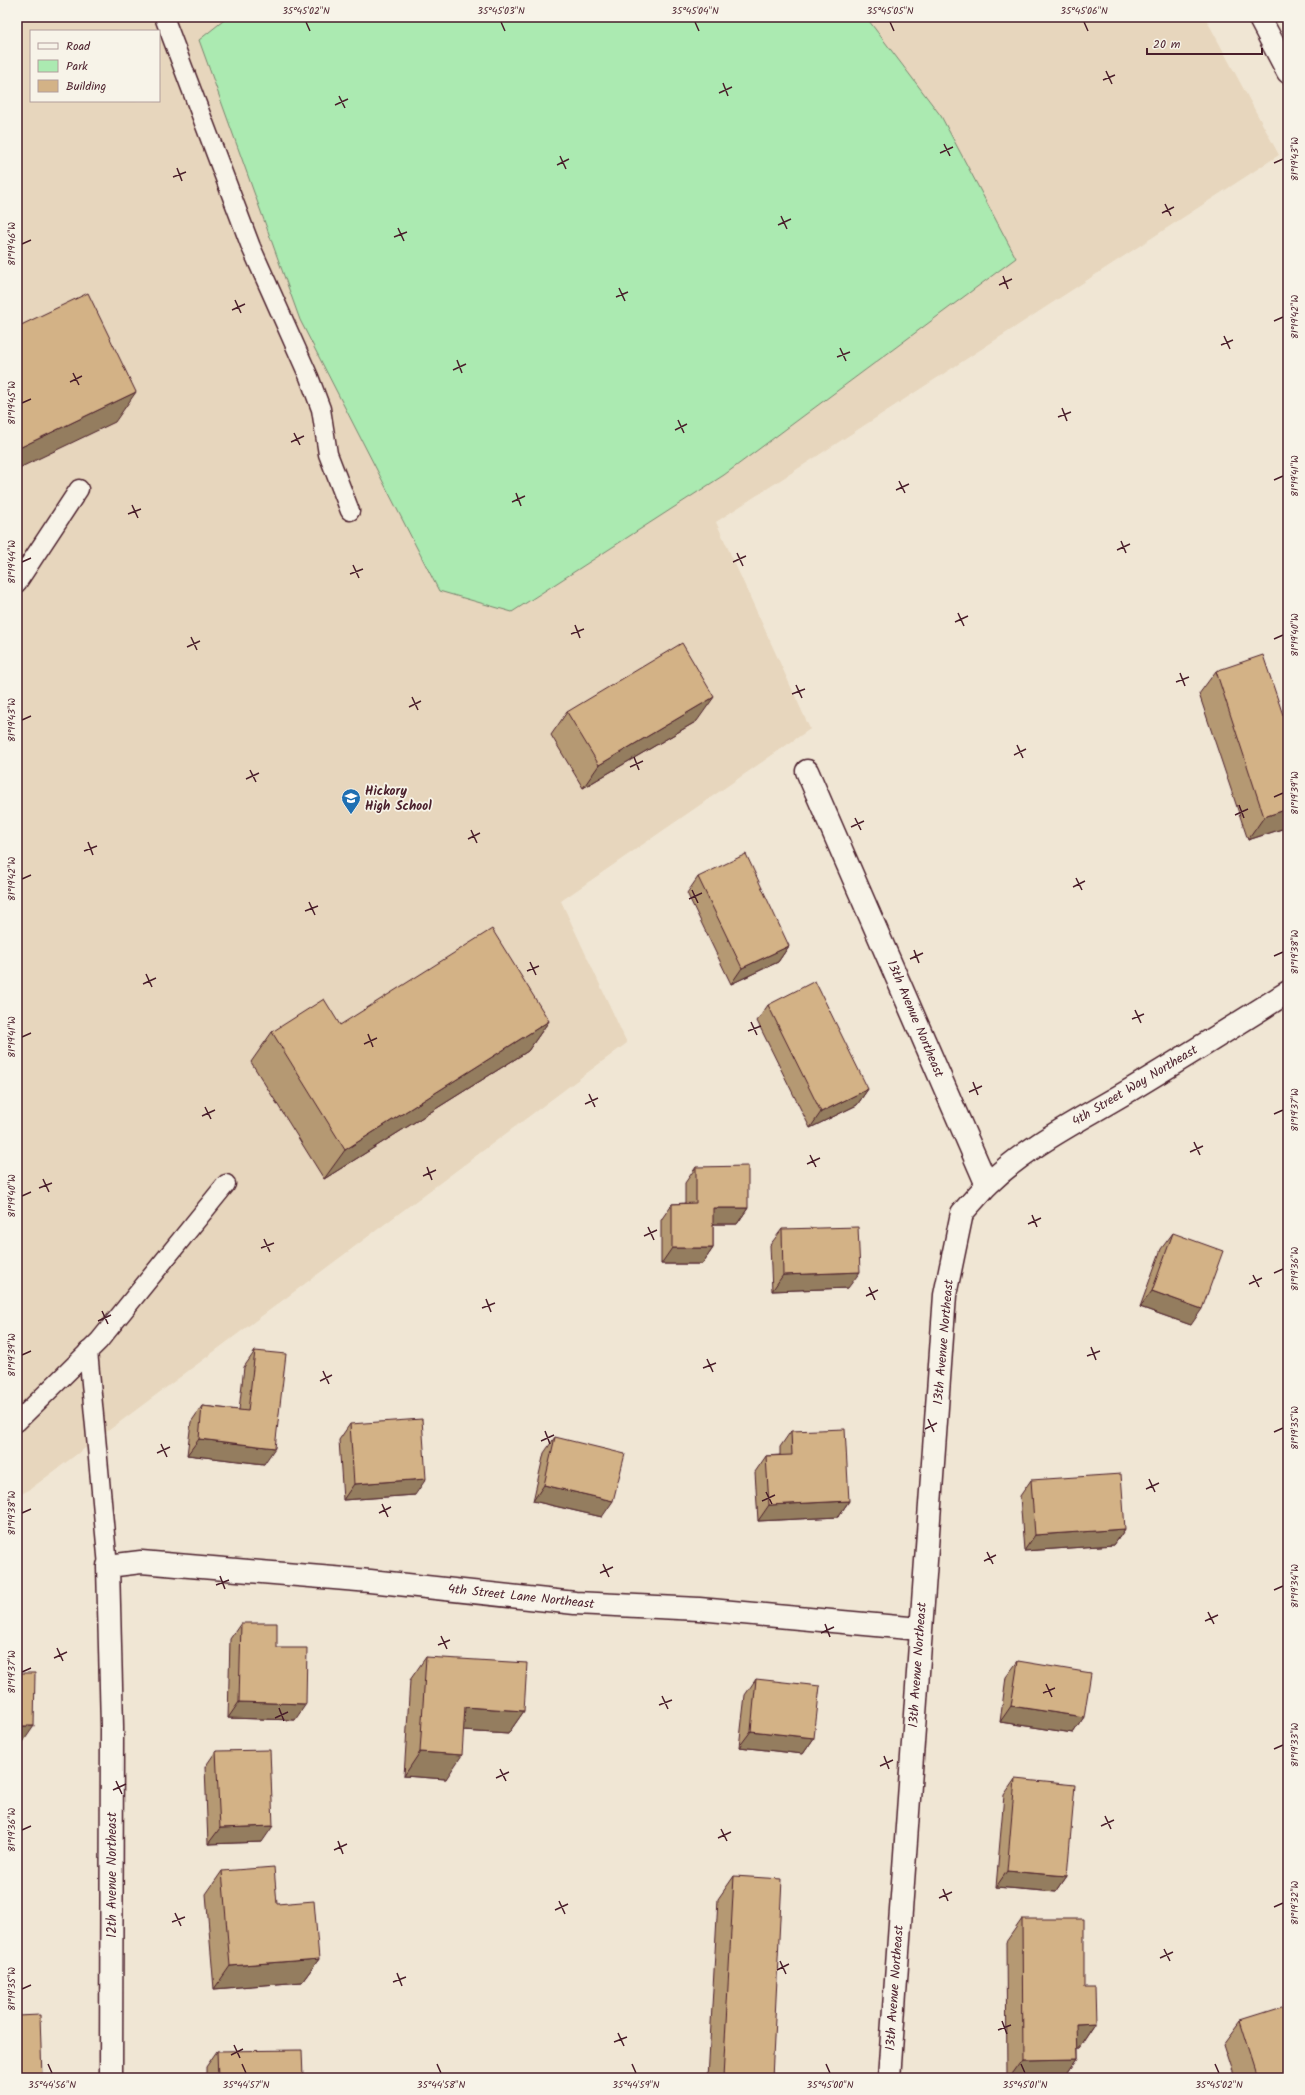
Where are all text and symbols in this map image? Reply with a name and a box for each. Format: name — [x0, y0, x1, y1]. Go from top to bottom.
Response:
text: 35°45'02"N — [282, 3, 330, 19]
text: 35°45'03"N — [477, 3, 525, 19]
text: 35°45'04"N — [671, 3, 719, 19]
text: 35°45'05"N — [866, 3, 914, 19]
text: 35°45'06"N — [1060, 3, 1108, 19]
legend — [30, 30, 160, 102]
scale bar — [1147, 30, 1262, 56]
text: 20 m — [1153, 35, 1181, 54]
text: Road — [66, 37, 91, 56]
text: Park — [66, 57, 88, 76]
text: Building — [66, 77, 106, 96]
text: 81°19'43"W — [1287, 137, 1303, 181]
text: 81°19'46"W — [4, 222, 20, 266]
text: 81°19'42"W — [1287, 295, 1303, 339]
text: 81°19'45"W — [4, 381, 20, 425]
text: 81°19'41"W — [1287, 455, 1303, 497]
text: 81°19'44"W — [4, 540, 20, 584]
text: 81°19'40"W — [1287, 613, 1303, 657]
text: 81°19'43"W — [4, 698, 20, 742]
text: 81°19'39"W — [1287, 771, 1303, 815]
place label: Hickory High School — [365, 781, 432, 817]
school or university icon: Hickory High School — [340, 787, 362, 815]
text: 81°19'42"W — [4, 857, 20, 901]
text: 81°19'38"W — [1287, 929, 1303, 974]
street label: 13th Avenue Northeast — [881, 957, 950, 1082]
text: 81°19'41"W — [4, 1016, 20, 1058]
street label: 4th Street Way Northeast — [1068, 1040, 1203, 1132]
text: 81°19'37"W — [1287, 1088, 1303, 1132]
text: 81°19'40"W — [4, 1174, 20, 1218]
text: 81°19'36"W — [1287, 1247, 1303, 1291]
street label: 13th Avenue Northeast — [928, 1278, 960, 1406]
text: 81°19'39"W — [4, 1333, 20, 1377]
text: 81°19'35"W — [1287, 1406, 1303, 1450]
text: 81°19'38"W — [4, 1490, 20, 1535]
text: 81°19'34"W — [1287, 1564, 1303, 1608]
street label: 4th Street Lane Northeast — [447, 1579, 596, 1615]
street label: 13th Avenue Northeast — [903, 1601, 933, 1728]
text: 81°19'37"W — [4, 1650, 20, 1694]
text: 81°19'33"W — [1287, 1723, 1303, 1767]
text: 81°19'36"W — [4, 1808, 20, 1852]
street label: 12th Avenue Northeast — [102, 1811, 123, 1938]
text: 81°19'32"W — [1287, 1880, 1303, 1925]
street label: 13th Avenue Northeast — [880, 1924, 910, 2051]
text: 81°19'35"W — [4, 1967, 20, 2011]
text: 35°44'56"N — [28, 2077, 76, 2093]
text: 35°44'57"N — [223, 2077, 270, 2093]
text: 35°44'58"N — [417, 2077, 465, 2093]
text: 35°44'59"N — [612, 2077, 660, 2093]
text: 35°45'00"N — [807, 2077, 854, 2093]
text: 35°45'01"N — [1002, 2077, 1048, 2093]
text: 35°45'02"N — [1195, 2077, 1243, 2093]

